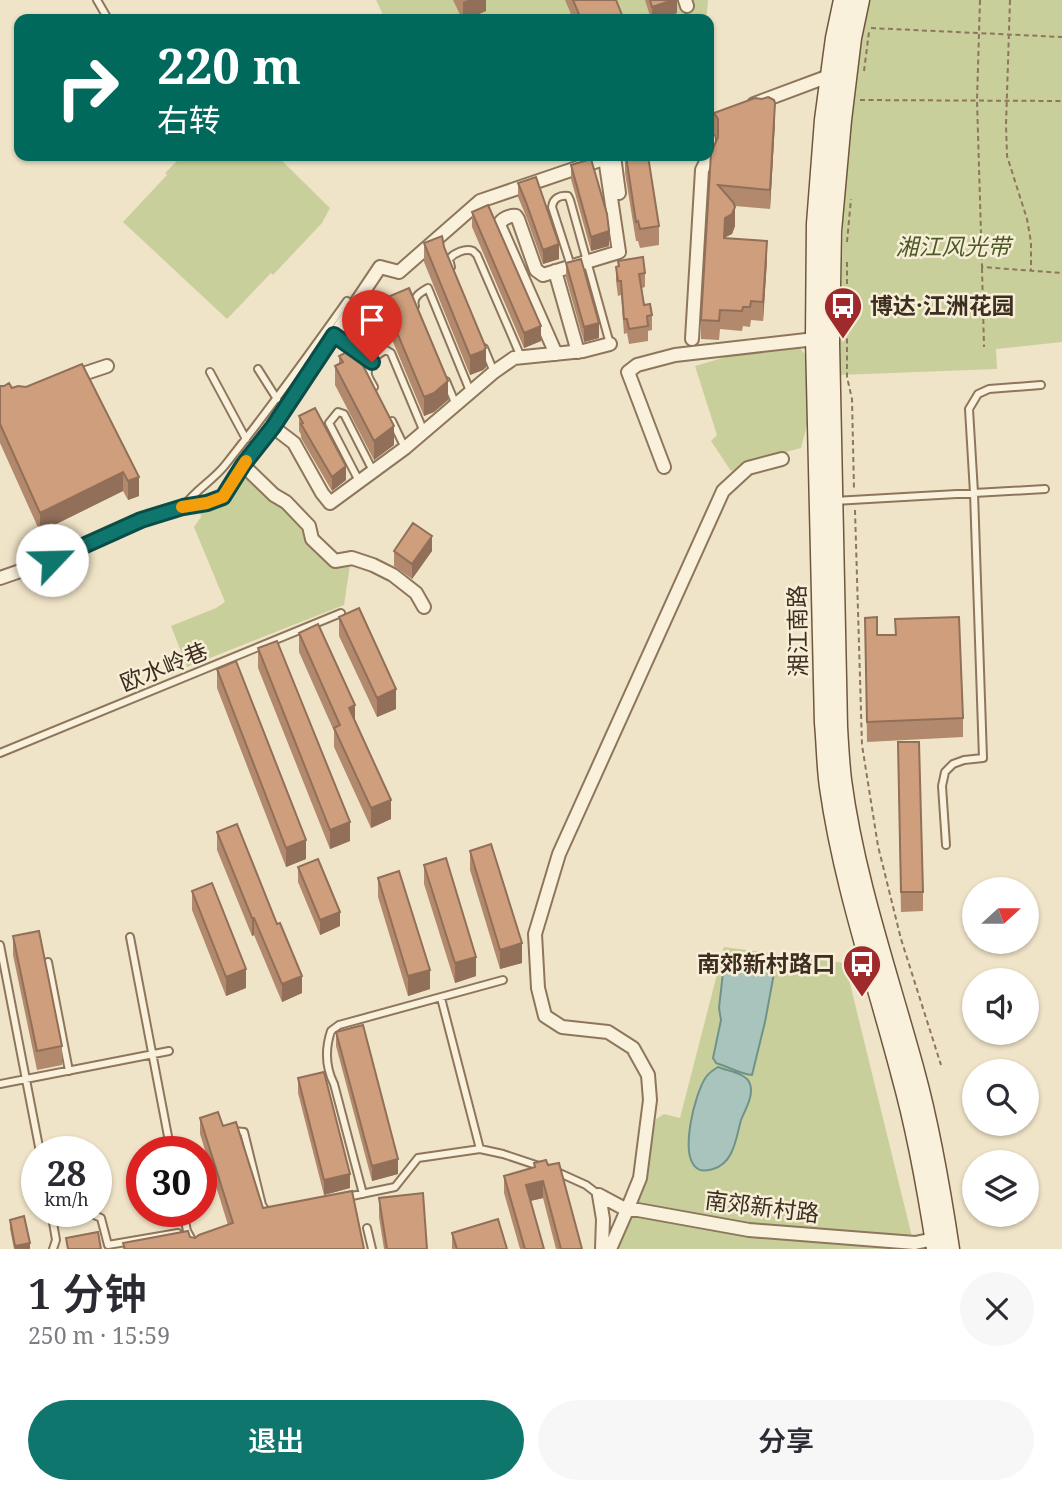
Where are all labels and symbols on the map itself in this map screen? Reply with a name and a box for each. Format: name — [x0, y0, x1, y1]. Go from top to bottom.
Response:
park label: 湘江风光带 — [896, 230, 1015, 262]
bus stop icon: 博达·江洲花园 — [822, 285, 864, 340]
place label: 博达·江洲花园 — [870, 289, 1015, 321]
pin — [342, 290, 402, 362]
position arrow — [15, 523, 89, 597]
street label: 湘江南路 — [780, 585, 814, 677]
street label: 欧水岭巷 — [115, 634, 212, 698]
north arrow — [962, 877, 1040, 954]
bus stop icon: 南郊新村路口 — [841, 943, 883, 998]
place label: 南郊新村路口 — [697, 947, 835, 979]
speed limit sign: 30 — [126, 1136, 217, 1227]
street label: 南郊新村路 — [703, 1183, 821, 1229]

